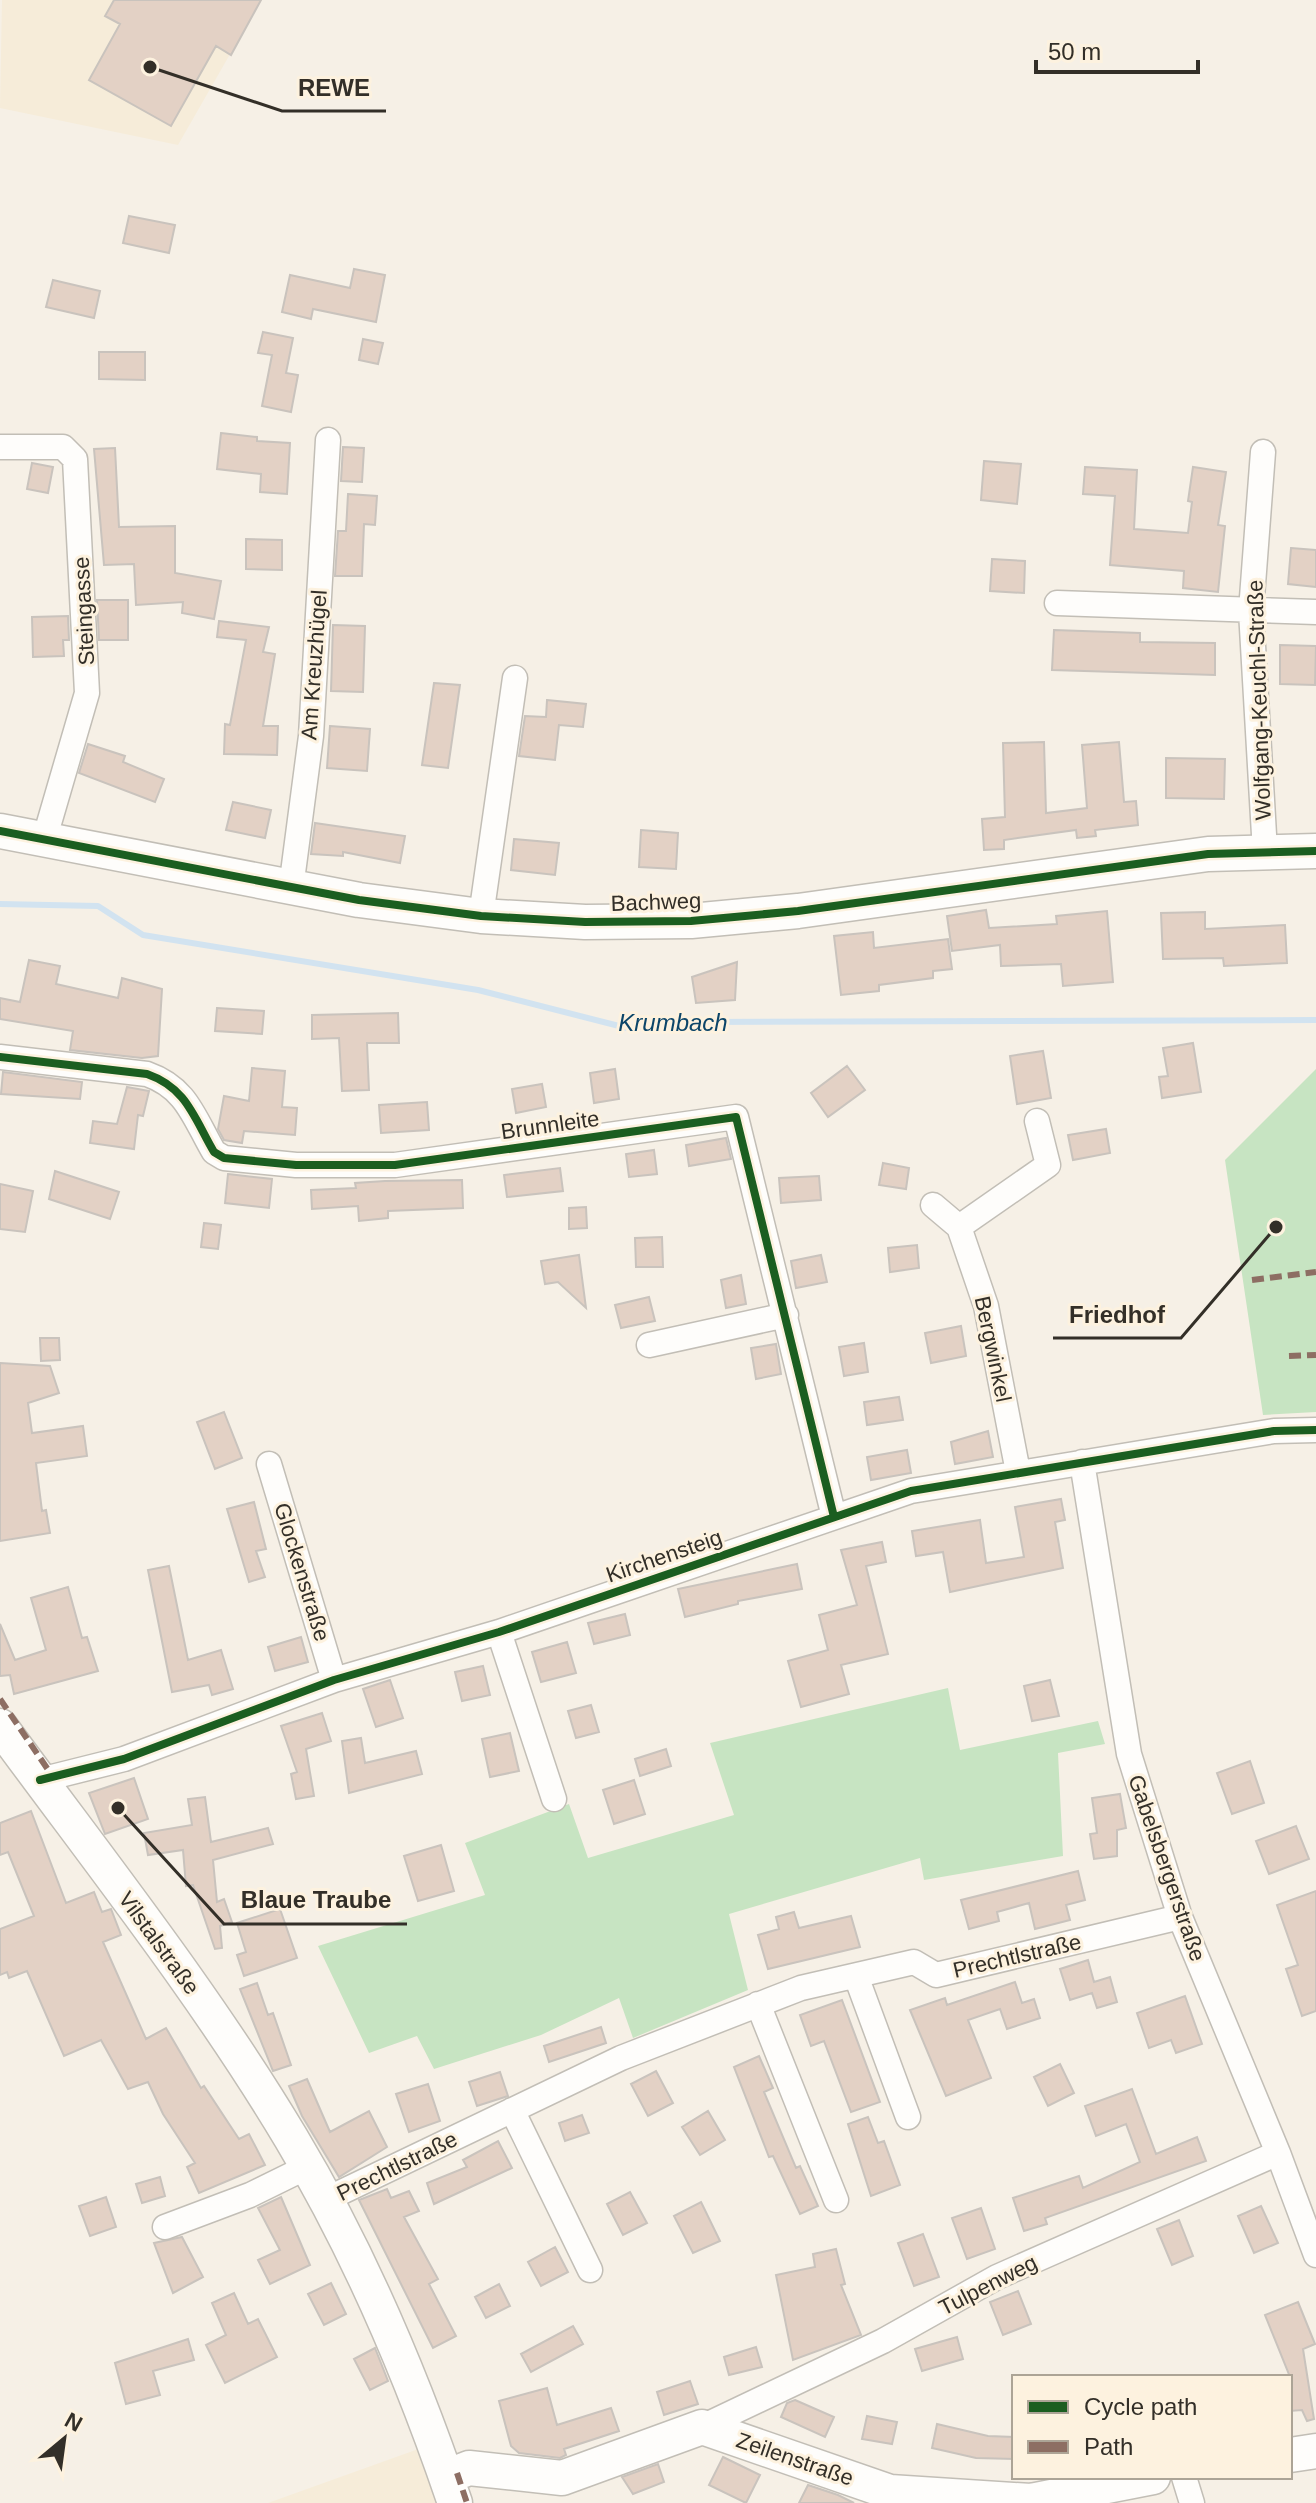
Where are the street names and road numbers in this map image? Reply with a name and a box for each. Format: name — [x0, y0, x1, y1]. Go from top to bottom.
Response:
street label: Steingasse — [69, 556, 99, 666]
street label: Wolfgang-Keuchl-Straße — [1242, 579, 1276, 821]
street label: Am Kreuzhügel — [296, 589, 332, 741]
street label: Bachweg — [610, 888, 702, 916]
street label: Brunnleite — [499, 1106, 601, 1144]
street label: Bergwinkel — [970, 1294, 1016, 1404]
street label: Glockenstraße — [269, 1500, 335, 1644]
street label: Kirchensteig — [603, 1524, 725, 1588]
street label: Gabelsbergerstraße — [1123, 1771, 1211, 1965]
street label: Vilstalstraße — [113, 1887, 205, 1999]
street label: Prechtlstraße — [950, 1929, 1084, 1983]
street label: Prechtlstraße — [333, 2126, 461, 2206]
street label: Tulpenweg — [935, 2250, 1041, 2320]
street label: Zeilenstraße — [733, 2427, 857, 2491]

